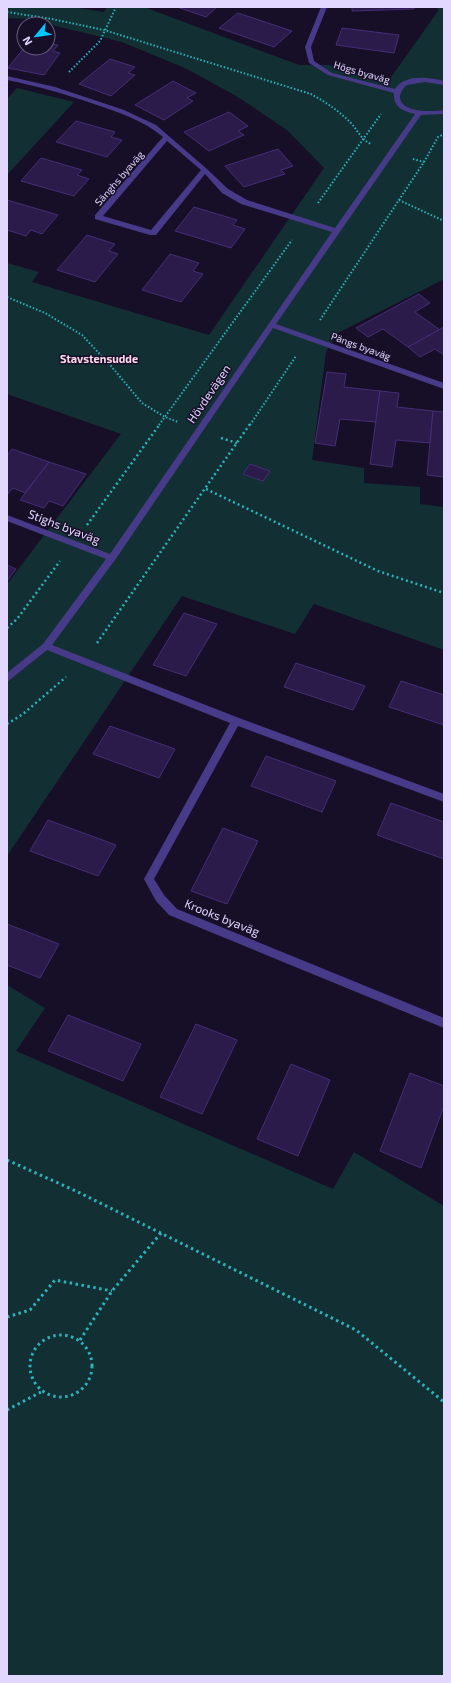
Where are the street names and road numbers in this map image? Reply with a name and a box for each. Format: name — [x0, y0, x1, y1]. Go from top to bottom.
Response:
street label: Högs byaväg — [332, 58, 392, 86]
street label: Sänghs byaväg — [92, 148, 146, 208]
street label: Pängs byaväg — [329, 330, 393, 363]
street label: Hövdevägen — [184, 362, 233, 425]
street label: Stighs byaväg — [26, 506, 103, 546]
street label: Krooks byaväg — [183, 896, 262, 939]

